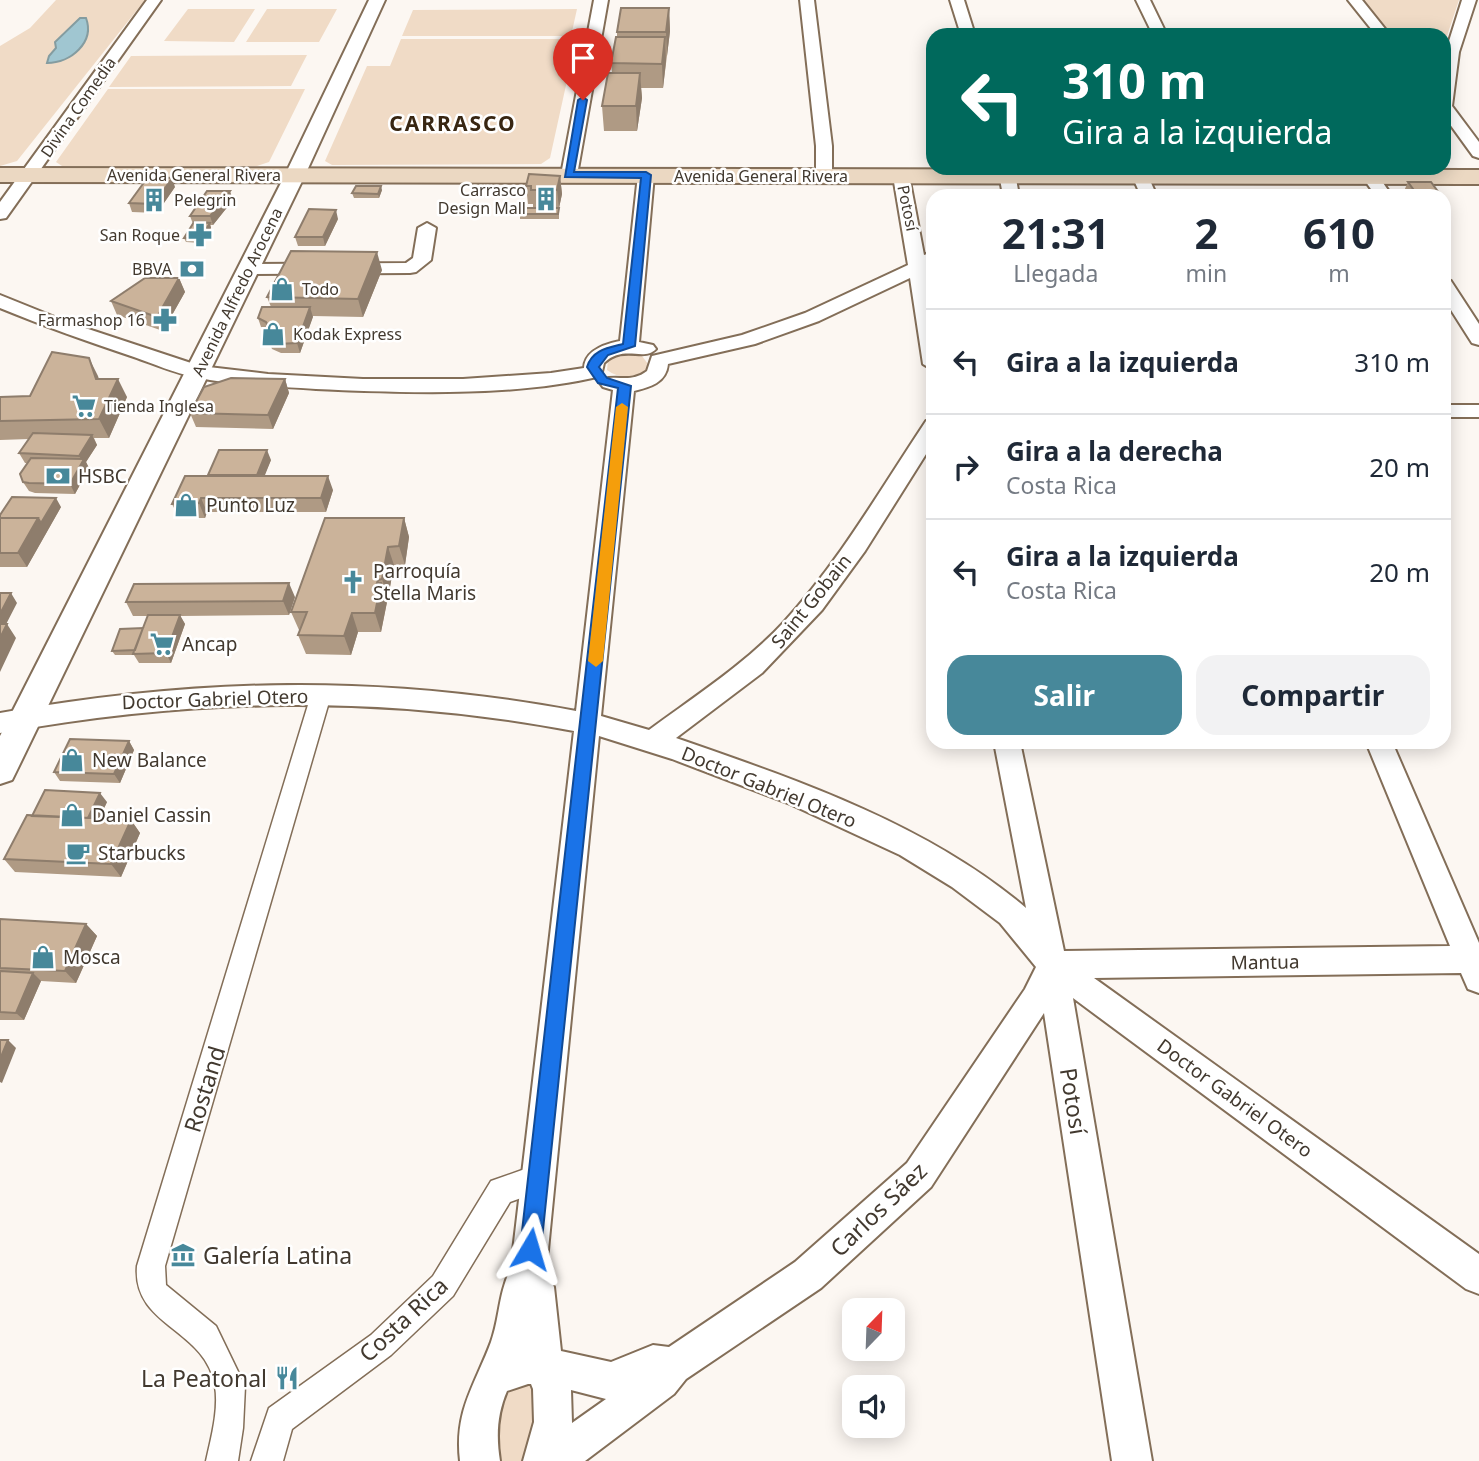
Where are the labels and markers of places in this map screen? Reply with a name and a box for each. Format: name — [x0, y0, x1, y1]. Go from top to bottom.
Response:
pin — [553, 28, 613, 100]
place label: Carrasco Design Mall — [438, 179, 526, 219]
building icon: Carrasco Design Mall — [532, 185, 560, 213]
building icon: Pelegrin — [140, 186, 168, 214]
place label: Pelegrin — [174, 189, 236, 211]
pharmacy icon: San Roque — [186, 221, 214, 249]
place label: San Roque — [100, 224, 180, 246]
bank icon: BBVA — [178, 255, 206, 283]
place label: BBVA — [132, 258, 173, 280]
shop icon: Todo — [268, 275, 296, 303]
place label: Todo — [302, 278, 339, 300]
pharmacy icon: Farmashop 16 — [151, 306, 179, 334]
place label: Farmashop 16 — [38, 309, 145, 331]
shop icon: Kodak Express — [259, 320, 287, 348]
place label: Kodak Express — [293, 323, 402, 345]
supermarket icon: Tienda Inglesa — [70, 392, 98, 420]
place label: Tienda Inglesa — [104, 395, 214, 417]
bank icon: HSBC — [44, 462, 72, 490]
place label: HSBC — [78, 463, 127, 489]
shop icon: Punto Luz — [172, 491, 200, 519]
place label: Punto Luz — [206, 492, 295, 518]
place label: Parroquía Stella Maris — [373, 558, 476, 606]
church icon: Parroquía Stella Maris — [339, 568, 367, 596]
supermarket icon: Ancap — [148, 630, 176, 658]
place label: Ancap — [182, 631, 237, 657]
shop icon: New Balance — [58, 746, 86, 774]
place label: New Balance — [92, 747, 207, 773]
shop icon: Daniel Cassin — [58, 801, 86, 829]
place label: Daniel Cassin — [92, 802, 211, 828]
cafe icon: Starbucks — [64, 839, 92, 867]
place label: Starbucks — [98, 840, 186, 866]
shop icon: Mosca — [29, 943, 57, 971]
place label: Mosca — [63, 944, 121, 970]
place label: Galería Latina — [203, 1239, 352, 1271]
museum icon: Galería Latina — [169, 1241, 197, 1269]
place label: La Peatonal — [141, 1362, 267, 1394]
restaurant icon: La Peatonal — [273, 1364, 301, 1392]

